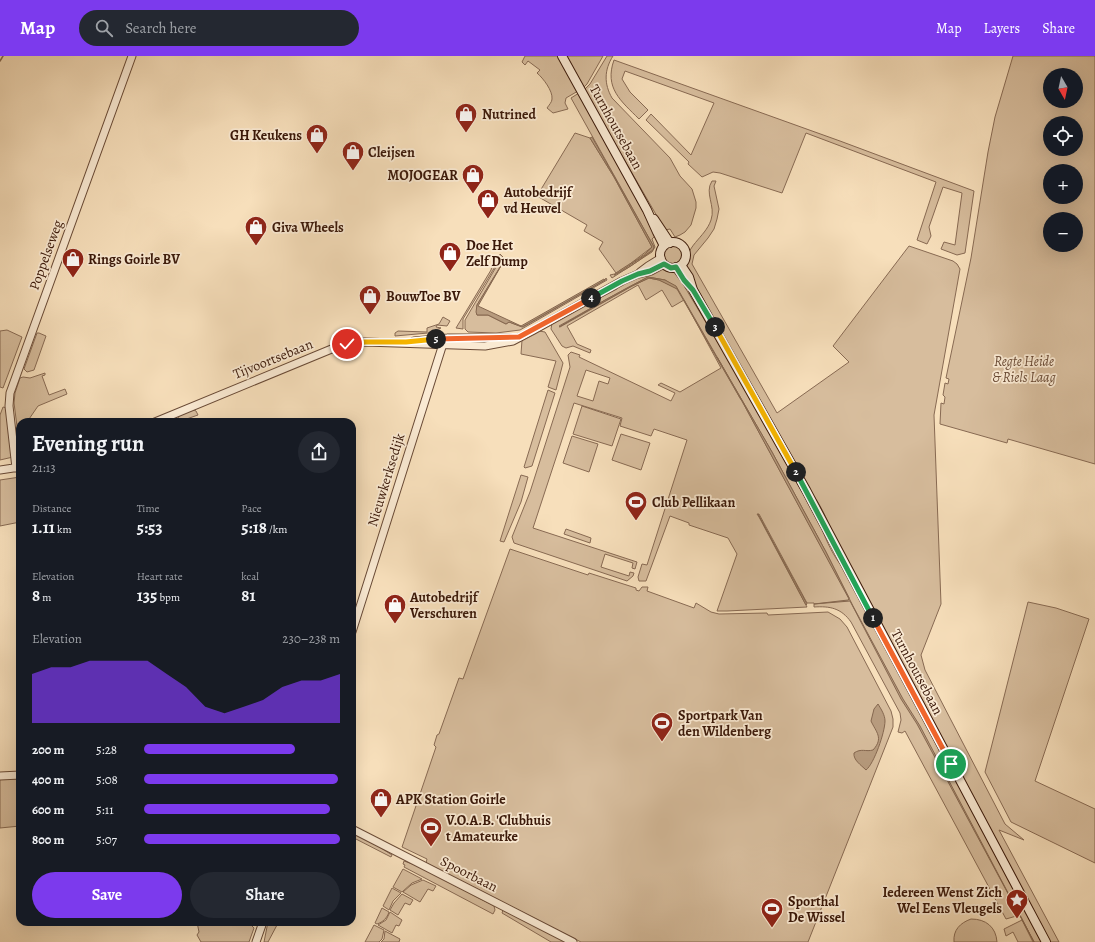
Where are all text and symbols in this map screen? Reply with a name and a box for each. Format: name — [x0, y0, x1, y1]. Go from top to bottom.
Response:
search box — [79, 10, 359, 46]
text: Map — [20, 15, 55, 41]
icon: search — [93, 17, 115, 39]
text: Search here — [125, 18, 197, 38]
text: Map — [936, 19, 962, 38]
text: Layers — [984, 19, 1020, 38]
text: Share — [1042, 19, 1075, 38]
north arrow — [1043, 68, 1083, 108]
map controls — [1043, 68, 1083, 252]
street label: Turnhoutsebaan — [585, 81, 647, 173]
shop icon: Nutrined — [453, 101, 479, 134]
place label: Nutrined — [482, 105, 537, 124]
button: locate — [1043, 116, 1083, 156]
shop icon: GH Keukens — [304, 122, 330, 155]
place label: GH Keukens — [230, 126, 302, 145]
shop icon: Cleijsen — [340, 139, 366, 172]
place label: Cleijsen — [368, 143, 415, 162]
shop icon: MOJOGEAR — [460, 162, 486, 195]
button: + — [1043, 164, 1083, 204]
place label: MOJOGEAR — [388, 166, 458, 185]
place label: Autobedrijf vd Heuvel — [503, 183, 574, 218]
shop icon: Autobedrijf vd Heuvel — [475, 187, 501, 220]
button: − — [1043, 212, 1083, 252]
shop icon: Giva Wheels — [243, 214, 269, 247]
street label: Poppelseweg — [25, 217, 67, 293]
place label: Giva Wheels — [272, 218, 344, 237]
place label: Doe Het Zelf Dump — [466, 236, 528, 271]
shop icon: Doe Het Zelf Dump — [437, 240, 463, 273]
shop icon: Rings Goirle BV — [60, 246, 86, 279]
place label: Rings Goirle BV — [88, 250, 180, 269]
shop icon: BouwToe BV — [357, 283, 383, 316]
place label: BouwToe BV — [386, 287, 461, 306]
pin: 4 — [581, 288, 601, 308]
text: 4 — [588, 290, 594, 305]
pin: 3 — [705, 317, 725, 337]
text: 3 — [713, 319, 717, 334]
pin — [330, 327, 364, 361]
pin: 5 — [426, 329, 446, 349]
text: 5 — [434, 331, 438, 346]
icon: check — [336, 333, 358, 355]
street label: Tijvoortsebaan — [230, 334, 316, 384]
park label: Regte Heide & Riels Laag — [992, 352, 1057, 387]
text: Evening run — [32, 429, 144, 459]
button: share — [298, 431, 340, 473]
street label: Nieuwkerksedijk — [363, 431, 409, 529]
text: 21:13 — [32, 459, 56, 476]
pin: 2 — [786, 462, 806, 482]
text: 2 — [793, 464, 799, 479]
sports icon: Club Pellikaan — [623, 489, 649, 522]
place label: Club Pellikaan — [652, 493, 736, 512]
text: Distance — [32, 501, 71, 516]
text: Time — [137, 501, 160, 516]
text: Pace — [241, 501, 262, 516]
text: 1.11 — [32, 516, 55, 539]
text: 5:53 — [137, 516, 163, 539]
text: 5:18 — [241, 516, 267, 539]
text: km — [55, 522, 72, 537]
text: /km — [267, 522, 287, 537]
text: Elevation — [32, 569, 74, 584]
text: Heart rate — [137, 569, 183, 584]
text: kcal — [241, 569, 259, 584]
text: 8 — [32, 584, 40, 607]
text: 135 — [137, 584, 157, 607]
text: 81 — [241, 584, 256, 607]
place label: Autobedrijf Verschuren — [409, 588, 480, 623]
text: m — [40, 590, 52, 605]
text: bpm — [157, 590, 180, 605]
shop icon: Autobedrijf Verschuren — [382, 592, 408, 625]
pin: 1 — [863, 608, 883, 628]
text: 1 — [871, 610, 875, 625]
street label: Turnhoutsebaan — [886, 626, 948, 718]
text: Elevation — [32, 630, 82, 647]
text: 230–238 m — [282, 630, 340, 647]
place label: Sportpark Van den Wildenberg — [678, 706, 772, 741]
sports icon: Sportpark Van den Wildenberg — [649, 710, 675, 743]
text: 200 m — [32, 741, 65, 758]
text: 5:28 — [96, 741, 117, 758]
pin — [934, 747, 968, 781]
icon: arrive — [940, 753, 962, 775]
text: 400 m — [32, 771, 64, 788]
text: 5:08 — [96, 771, 118, 788]
shop icon: APK Station Goirle — [368, 786, 394, 819]
place label: APK Station Goirle — [395, 790, 506, 809]
text: 600 m — [32, 801, 64, 818]
text: 5:11 — [96, 801, 114, 818]
place label: V.O.A.B. 'Clubhuis t Amateurke — [445, 811, 551, 846]
sports icon: V.O.A.B. 'Clubhuis t Amateurke — [418, 815, 444, 848]
text: 800 m — [32, 831, 64, 848]
text: 5:07 — [96, 831, 117, 848]
street label: Spoorbaan — [437, 851, 501, 897]
button: Save — [32, 872, 182, 918]
button: Share — [190, 872, 340, 918]
place label: Iedereen Wenst Zich Wel Eens Vleugels — [882, 883, 1002, 918]
place icon: Iedereen Wenst Zich Wel Eens Vleugels — [1004, 887, 1030, 920]
place label: Sporthal De Wissel — [788, 892, 845, 927]
sports icon: Sporthal De Wissel — [759, 896, 785, 929]

